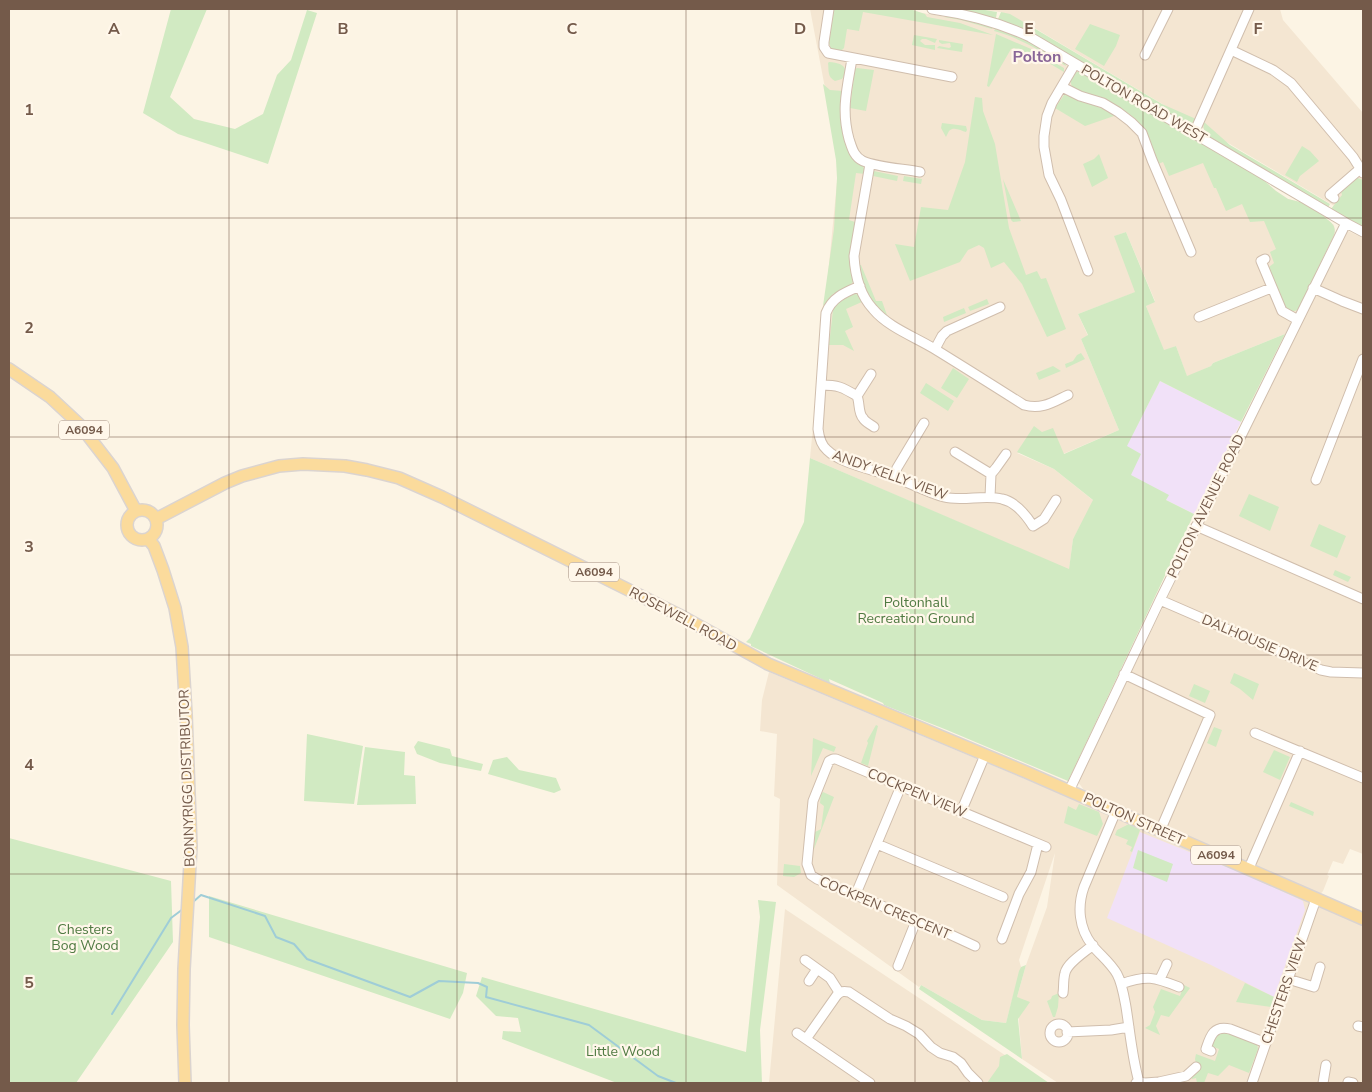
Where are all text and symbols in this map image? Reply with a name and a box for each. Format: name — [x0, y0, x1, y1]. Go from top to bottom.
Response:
text: A — [108, 18, 120, 40]
text: B — [337, 18, 349, 40]
text: C — [567, 18, 578, 40]
text: D — [794, 18, 806, 40]
text: E — [1024, 18, 1034, 40]
text: F — [1254, 18, 1263, 40]
district label: Polton — [1013, 46, 1061, 68]
street label: POLTON ROAD WEST — [1078, 60, 1211, 148]
text: 1 — [24, 99, 34, 121]
text: 2 — [24, 317, 34, 339]
road number: A6094 — [59, 420, 109, 440]
street label: POLTON AVENUE ROAD — [1163, 431, 1249, 581]
street label: ANDY KELLY VIEW — [830, 445, 951, 505]
text: 3 — [24, 536, 34, 558]
road number: A6094 — [569, 562, 619, 582]
street label: ROSEWELL ROAD — [626, 583, 740, 655]
park label: Poltonhall Recreation Ground — [857, 593, 975, 628]
street label: DALHOUSIE DRIVE — [1199, 610, 1321, 676]
street label: BONNYRIGG DISTRIBUTOR — [174, 689, 200, 867]
text: 4 — [24, 754, 34, 776]
street label: COCKPEN VIEW — [865, 764, 970, 823]
street label: POLTON STREET — [1081, 788, 1188, 850]
road number: A6094 — [1191, 846, 1241, 864]
street label: COCKPEN CRESCENT — [816, 872, 954, 944]
park label: Chesters Bog Wood — [51, 920, 119, 955]
street label: CHESTERS VIEW — [1257, 935, 1311, 1047]
text: 5 — [24, 972, 34, 994]
park label: Little Wood — [586, 1042, 660, 1061]

